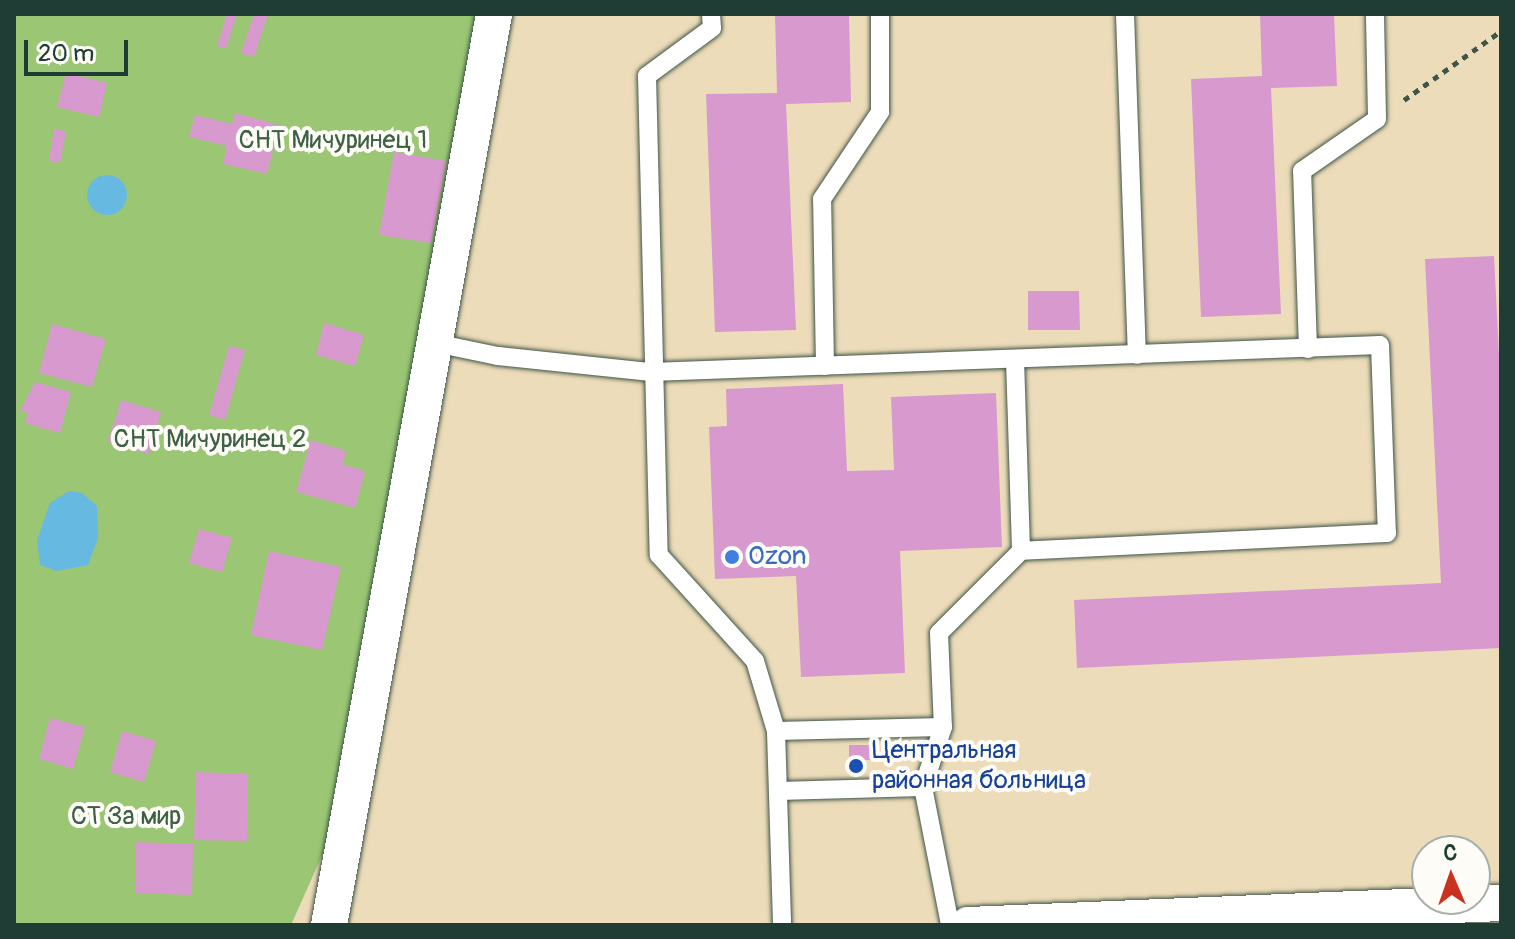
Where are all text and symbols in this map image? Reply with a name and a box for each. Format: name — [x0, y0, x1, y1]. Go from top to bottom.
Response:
scale bar — [28, 24, 132, 74]
text: 20 m — [38, 39, 94, 68]
park label: СНТ Мичуринец 1 — [239, 125, 427, 157]
park label: СНТ Мичуринец 2 — [113, 424, 307, 456]
place label: Ozon — [748, 541, 806, 573]
marker: Ozon — [723, 548, 741, 566]
place label: Центральная районная больница — [872, 735, 1086, 796]
marker: Центральная районная больница — [847, 757, 865, 775]
park label: СТ За мир — [71, 801, 181, 833]
north arrow — [1411, 835, 1491, 915]
text: С — [1443, 839, 1457, 867]

